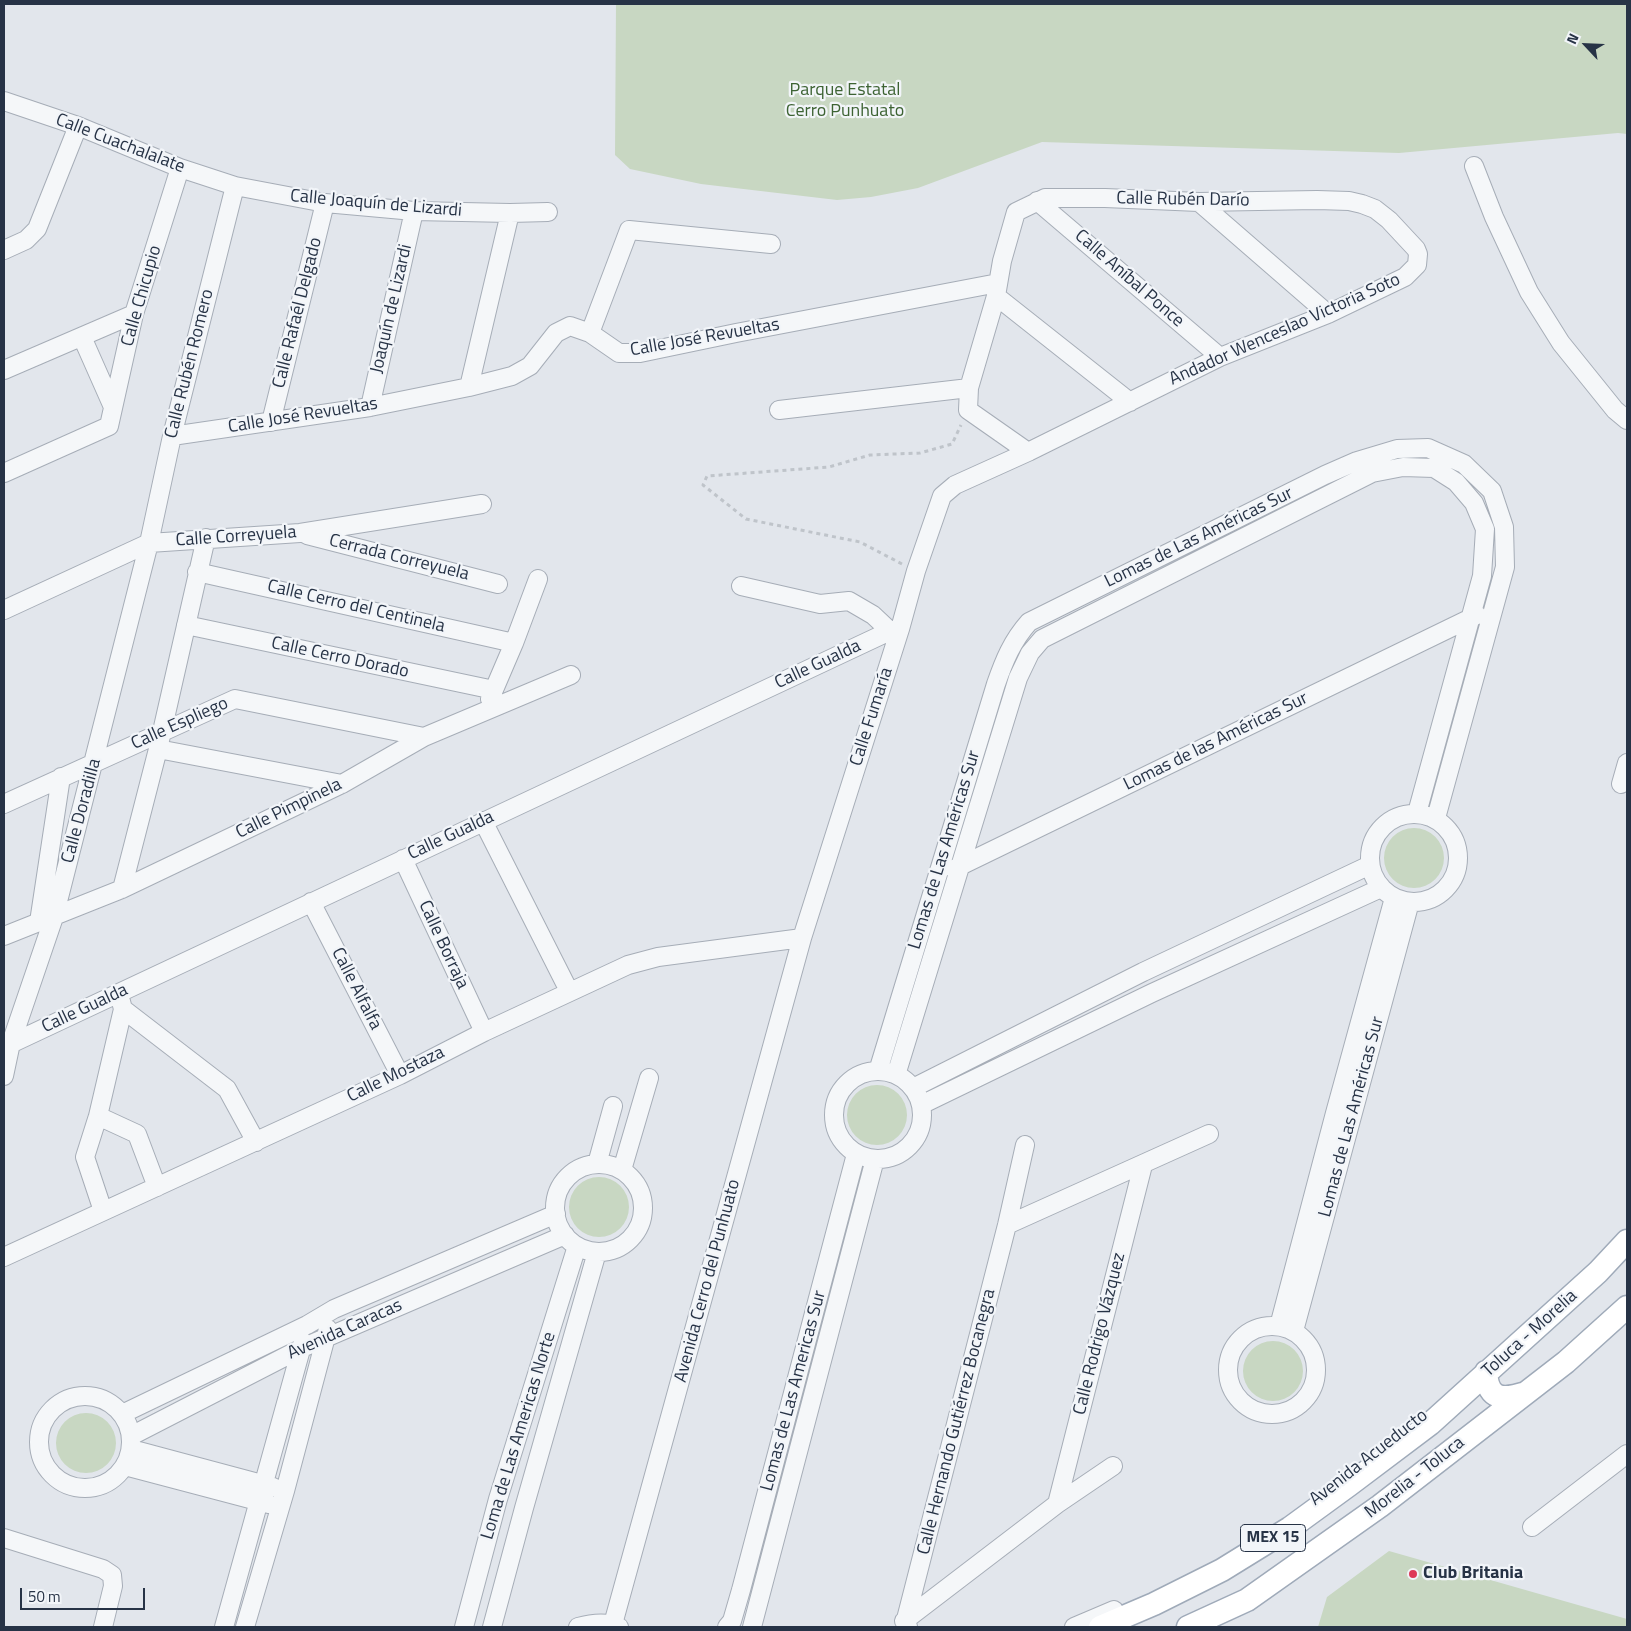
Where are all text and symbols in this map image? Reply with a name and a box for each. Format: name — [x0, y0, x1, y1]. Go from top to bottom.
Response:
north arrow — [1561, 20, 1611, 70]
text: N — [1560, 30, 1584, 47]
park label: Parque Estatal Cerro Punhuato — [786, 80, 904, 122]
street label: Calle Cuachalalate — [52, 109, 188, 179]
street label: Calle Joaquín de Lizardi — [289, 186, 463, 222]
street label: Calle Rubén Darío — [1116, 188, 1250, 212]
street label: Calle Aníbal Ponce — [1070, 226, 1188, 332]
street label: Calle Rafaél Delgado — [269, 235, 327, 391]
street label: Joaquín de Lizardi — [367, 242, 417, 376]
street label: Calle Chicupio — [117, 243, 167, 349]
street label: Andador Wenceslao Victoria Soto — [1166, 269, 1404, 391]
street label: Calle Rubén Romero — [161, 287, 219, 441]
street label: Calle José Revueltas — [629, 314, 781, 362]
street label: Calle José Revueltas — [227, 394, 379, 438]
street label: Lomas de Las Américas Sur — [1101, 483, 1297, 593]
street label: Calle Correyuela — [175, 522, 297, 552]
street label: Cerrada Correyuela — [327, 530, 471, 586]
street label: Calle Cerro del Centinela — [265, 576, 447, 638]
street label: Calle Cerro Dorado — [269, 633, 411, 683]
street label: Calle Gualda — [772, 636, 864, 694]
street label: Calle Fumaría — [846, 665, 898, 769]
street label: Lomas de las Américas Sur — [1120, 688, 1312, 796]
street label: Calle Espliego — [128, 693, 232, 755]
street label: Lomas de Las Américas Sur — [904, 748, 986, 952]
street label: Calle Doradilla — [58, 756, 106, 866]
street label: Calle Pimpinela — [232, 774, 346, 844]
street label: Calle Gualda — [405, 807, 497, 865]
street label: Calle Borraja — [413, 897, 473, 993]
street label: Calle Alfalfa — [326, 944, 386, 1034]
street label: Calle Gualda — [39, 980, 131, 1038]
street label: Lomas de Las Américas Sur — [1315, 1014, 1389, 1220]
street label: Calle Mostaza — [344, 1042, 448, 1108]
street label: Avenida Cerro del Punhuato — [670, 1177, 746, 1385]
street label: Calle Rodrigo Vázquez — [1069, 1251, 1131, 1417]
street label: Toluca - Morelia — [1478, 1286, 1582, 1382]
street label: Calle Hernando Gutiérrez Bocanegra — [913, 1287, 1001, 1557]
street label: Lomas de Las Americas Sur — [757, 1288, 831, 1494]
street label: Avenida Caracas — [284, 1295, 406, 1365]
street label: Loma de Las Americas Norte — [477, 1330, 561, 1542]
street label: Avenida Acueducto — [1306, 1405, 1432, 1511]
street label: Morelia - Toluca — [1361, 1432, 1469, 1524]
road number: MEX 15 — [1240, 1525, 1306, 1552]
place label: Club Britania — [1423, 1563, 1523, 1585]
marker: Club Britania — [1407, 1568, 1419, 1580]
scale bar — [22, 1578, 148, 1610]
text: 50 m — [28, 1585, 61, 1608]

